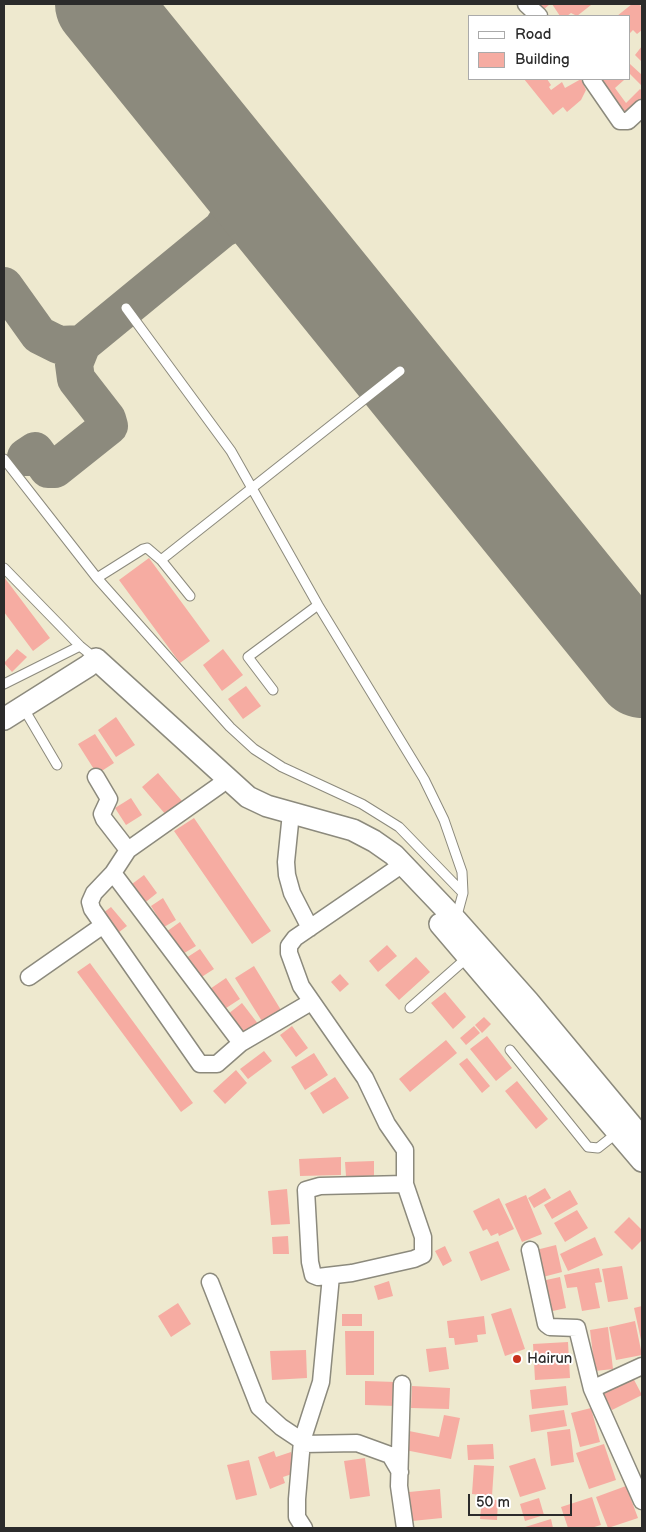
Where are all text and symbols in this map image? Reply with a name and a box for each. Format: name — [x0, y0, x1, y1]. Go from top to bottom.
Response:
legend — [468, 15, 631, 80]
text: Road — [515, 25, 551, 44]
text: Building — [515, 50, 570, 69]
place label: Hairun — [527, 1350, 572, 1368]
marker: Hairun — [511, 1353, 523, 1365]
scale bar — [471, 1484, 575, 1516]
text: 50 m — [476, 1493, 510, 1512]

